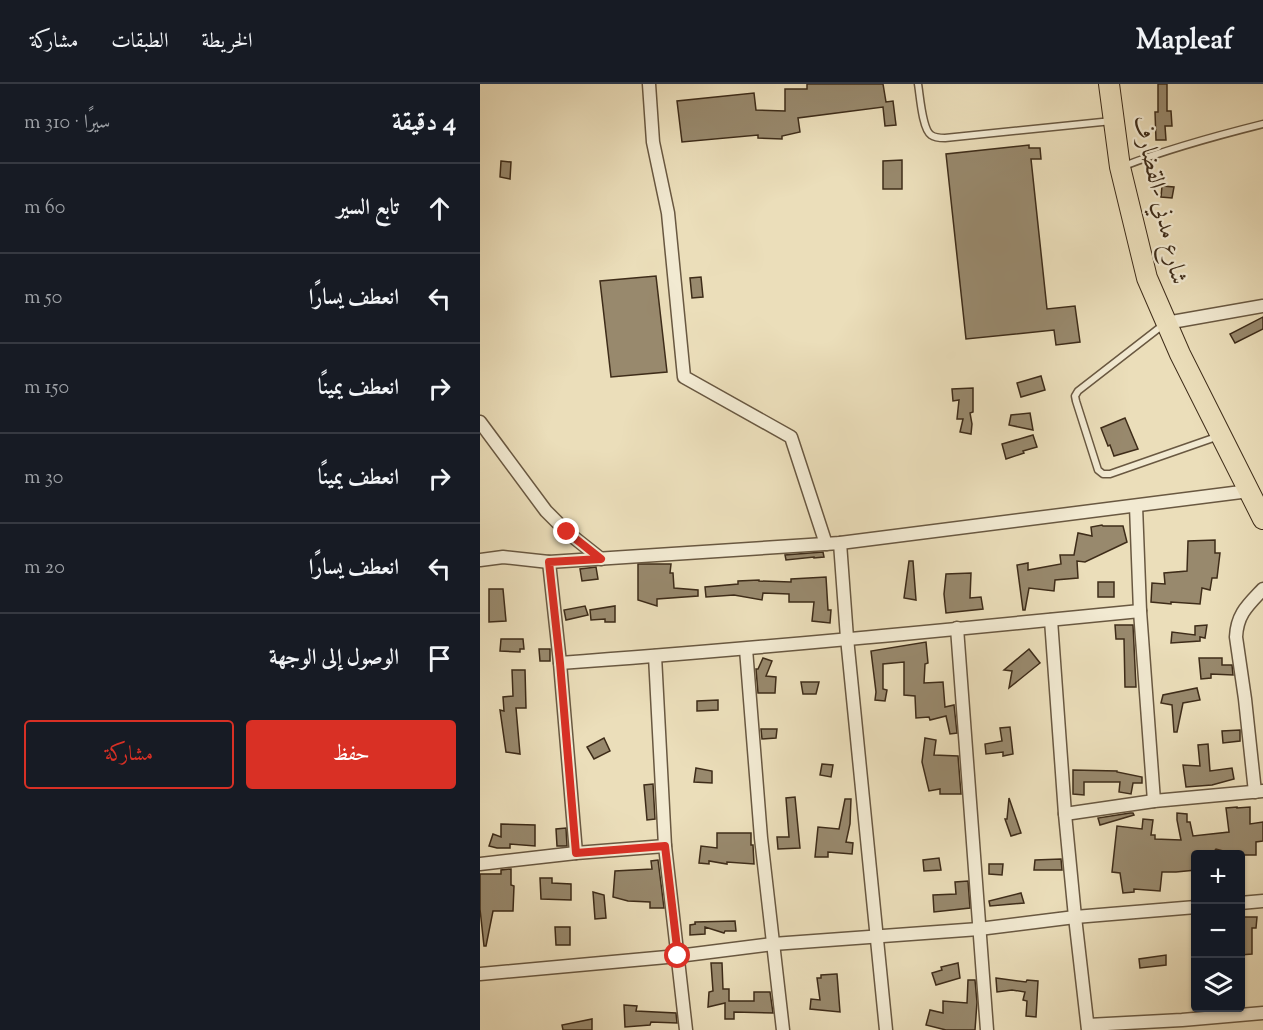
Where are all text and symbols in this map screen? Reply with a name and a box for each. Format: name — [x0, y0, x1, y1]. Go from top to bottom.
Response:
text: Mapleaf — [1136, 21, 1233, 61]
text: مشاركة — [30, 27, 78, 57]
text: الطبقات — [111, 27, 168, 57]
text: الخريطة — [201, 27, 253, 57]
text: 4 دقيقة — [392, 105, 456, 142]
text: سيرًا · 310 m — [24, 109, 110, 138]
street label: شارع مدني -القضارف — [1122, 112, 1195, 288]
icon: ahead — [423, 192, 456, 225]
text: تابع السير — [337, 193, 399, 225]
text: 60 m — [24, 194, 65, 223]
icon: left — [423, 282, 456, 315]
text: انعطف يسارًا — [309, 283, 399, 315]
text: 50 m — [24, 284, 62, 313]
icon: right — [423, 372, 456, 405]
text: انعطف يمينًا — [318, 373, 399, 405]
text: 150 m — [24, 374, 69, 403]
icon: right — [423, 462, 456, 495]
text: انعطف يمينًا — [318, 463, 399, 495]
text: 30 m — [24, 464, 63, 493]
route end — [553, 518, 579, 544]
icon: left — [423, 552, 456, 585]
text: انعطف يسارًا — [309, 553, 399, 585]
text: 20 m — [24, 554, 65, 583]
icon: arrive — [423, 642, 456, 675]
text: الوصول إلى الوجهة — [269, 643, 399, 675]
button: مشاركة — [24, 720, 234, 789]
button: حفظ — [246, 720, 456, 789]
map controls — [1191, 850, 1245, 1012]
button: + — [1191, 850, 1245, 904]
button: − — [1191, 904, 1245, 958]
route start — [664, 942, 690, 968]
button: layers — [1191, 958, 1245, 1012]

